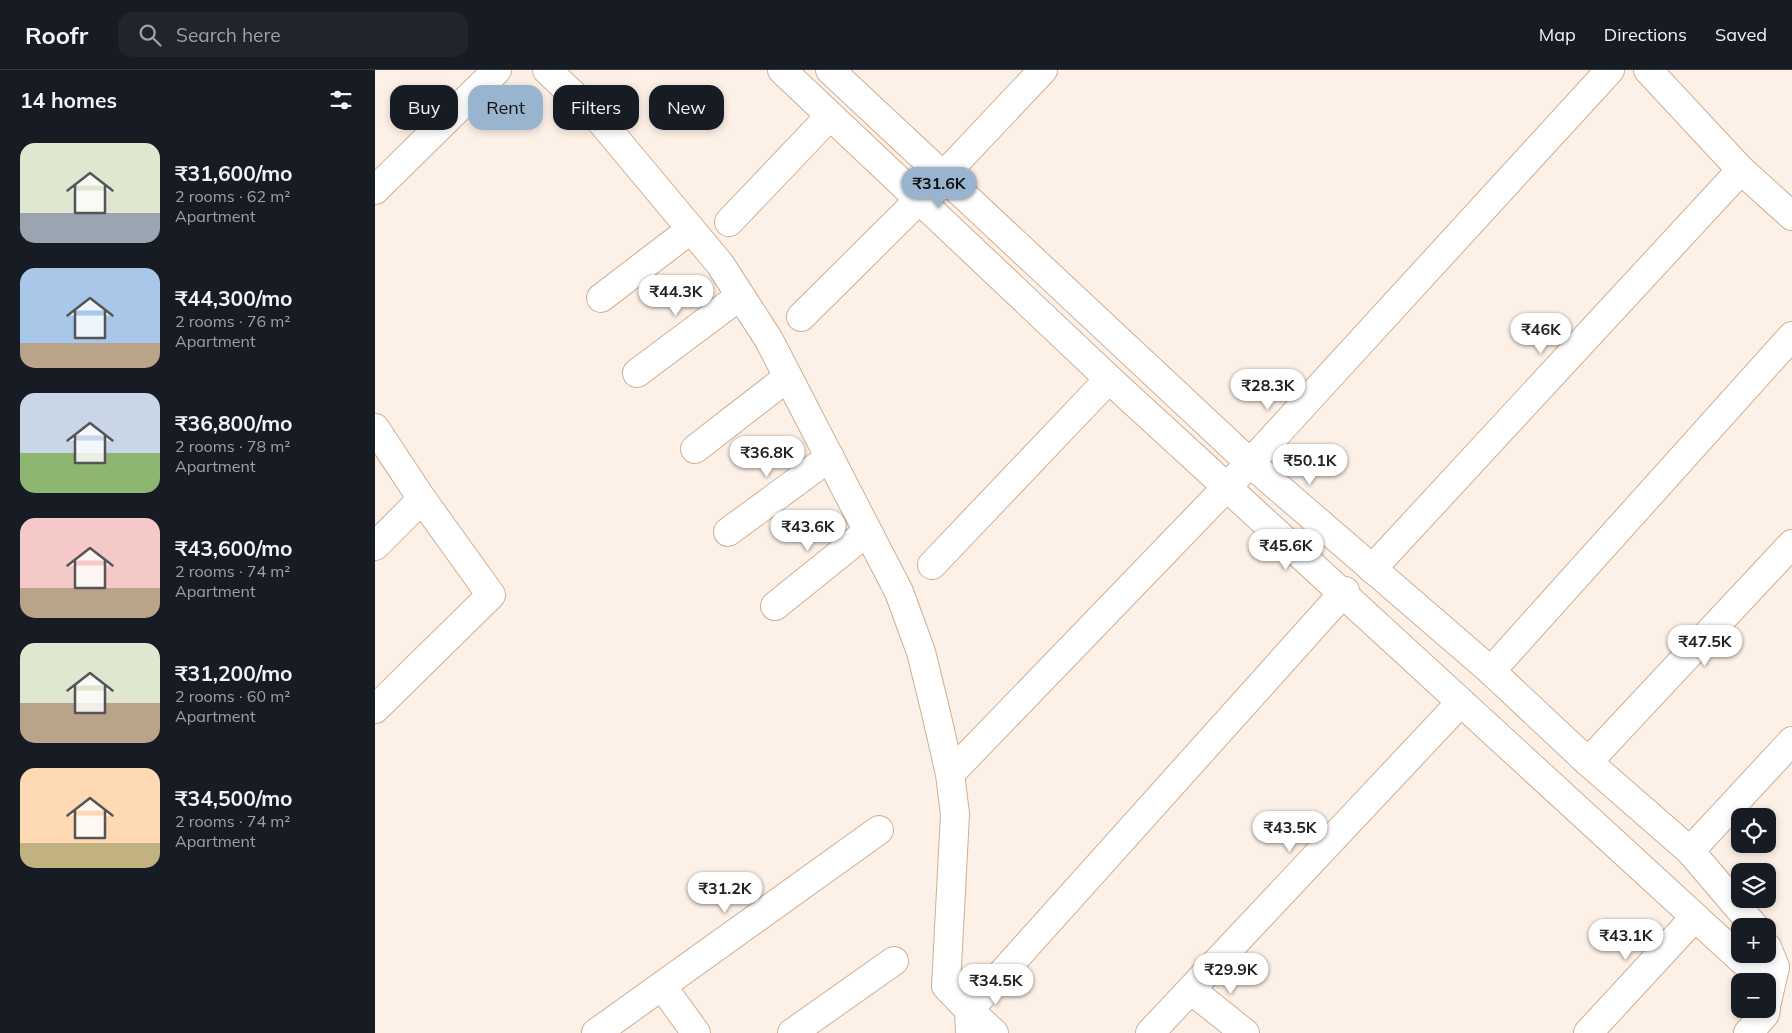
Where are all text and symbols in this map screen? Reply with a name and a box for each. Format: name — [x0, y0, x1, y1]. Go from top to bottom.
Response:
search box — [118, 12, 468, 57]
text: Roofr — [25, 20, 88, 50]
icon: search — [136, 21, 164, 49]
text: Search here — [176, 23, 281, 47]
text: Map — [1539, 23, 1576, 46]
text: Directions — [1604, 23, 1687, 46]
text: Saved — [1715, 23, 1767, 46]
chip: Buy — [390, 85, 458, 130]
chip: Rent — [468, 85, 543, 130]
chip: Filters — [553, 85, 639, 130]
chip: New — [649, 85, 724, 130]
icon: filters — [327, 86, 355, 114]
text: 14 homes — [20, 87, 117, 113]
text: ₹31,600/mo — [175, 160, 293, 186]
icon: home — [60, 163, 120, 223]
pin: ₹31.6K — [898, 166, 980, 209]
text: ₹31.6K — [912, 173, 966, 193]
text: 2 rooms · 62 m² — [175, 186, 290, 206]
text: Apartment — [175, 206, 256, 226]
pin: ₹44.3K — [635, 274, 717, 317]
text: ₹44.3K — [649, 281, 703, 301]
text: ₹44,300/mo — [175, 285, 293, 311]
icon: home — [60, 288, 120, 348]
text: 2 rooms · 76 m² — [175, 311, 290, 331]
pin: ₹46K — [1511, 312, 1571, 355]
text: ₹46K — [1521, 319, 1561, 339]
text: Apartment — [175, 331, 256, 351]
pin: ₹28.3K — [1227, 368, 1309, 411]
text: ₹28.3K — [1241, 375, 1295, 395]
text: ₹36,800/mo — [175, 410, 293, 436]
icon: home — [60, 413, 120, 473]
text: 2 rooms · 78 m² — [175, 436, 290, 456]
pin: ₹36.8K — [726, 436, 808, 478]
text: ₹36.8K — [740, 442, 794, 462]
pin: ₹50.1K — [1269, 444, 1351, 486]
text: ₹50.1K — [1283, 450, 1337, 470]
text: Apartment — [175, 456, 256, 476]
pin: ₹43.6K — [767, 510, 849, 552]
text: ₹43.6K — [781, 516, 835, 536]
pin: ₹45.6K — [1245, 528, 1327, 571]
text: ₹43,600/mo — [175, 535, 293, 561]
text: ₹45.6K — [1259, 535, 1313, 555]
icon: home — [60, 538, 120, 598]
text: 2 rooms · 74 m² — [175, 561, 290, 581]
text: Apartment — [175, 581, 256, 601]
pin: ₹47.5K — [1664, 624, 1746, 667]
text: ₹47.5K — [1678, 631, 1732, 651]
text: ₹31,200/mo — [175, 660, 293, 686]
icon: home — [60, 663, 120, 723]
text: 2 rooms · 60 m² — [175, 686, 290, 706]
text: Apartment — [175, 706, 256, 726]
text: ₹34,500/mo — [175, 785, 293, 811]
icon: home — [60, 788, 120, 848]
map controls — [1731, 808, 1776, 1018]
button: locate — [1731, 808, 1776, 853]
pin: ₹43.5K — [1249, 810, 1331, 853]
text: 2 rooms · 74 m² — [175, 811, 290, 831]
text: ₹43.5K — [1263, 817, 1317, 837]
text: Apartment — [175, 831, 256, 851]
button: layers — [1731, 863, 1776, 908]
pin: ₹31.2K — [684, 872, 766, 914]
text: ₹31.2K — [698, 878, 752, 898]
pin: ₹43.1K — [1585, 918, 1667, 961]
button: + — [1731, 918, 1776, 963]
text: ₹43.1K — [1599, 925, 1653, 945]
pin: ₹29.9K — [1190, 952, 1272, 995]
text: ₹29.9K — [1204, 959, 1258, 979]
pin: ₹34.5K — [955, 964, 1037, 1006]
text: ₹34.5K — [969, 970, 1023, 990]
button: − — [1731, 973, 1776, 1018]

